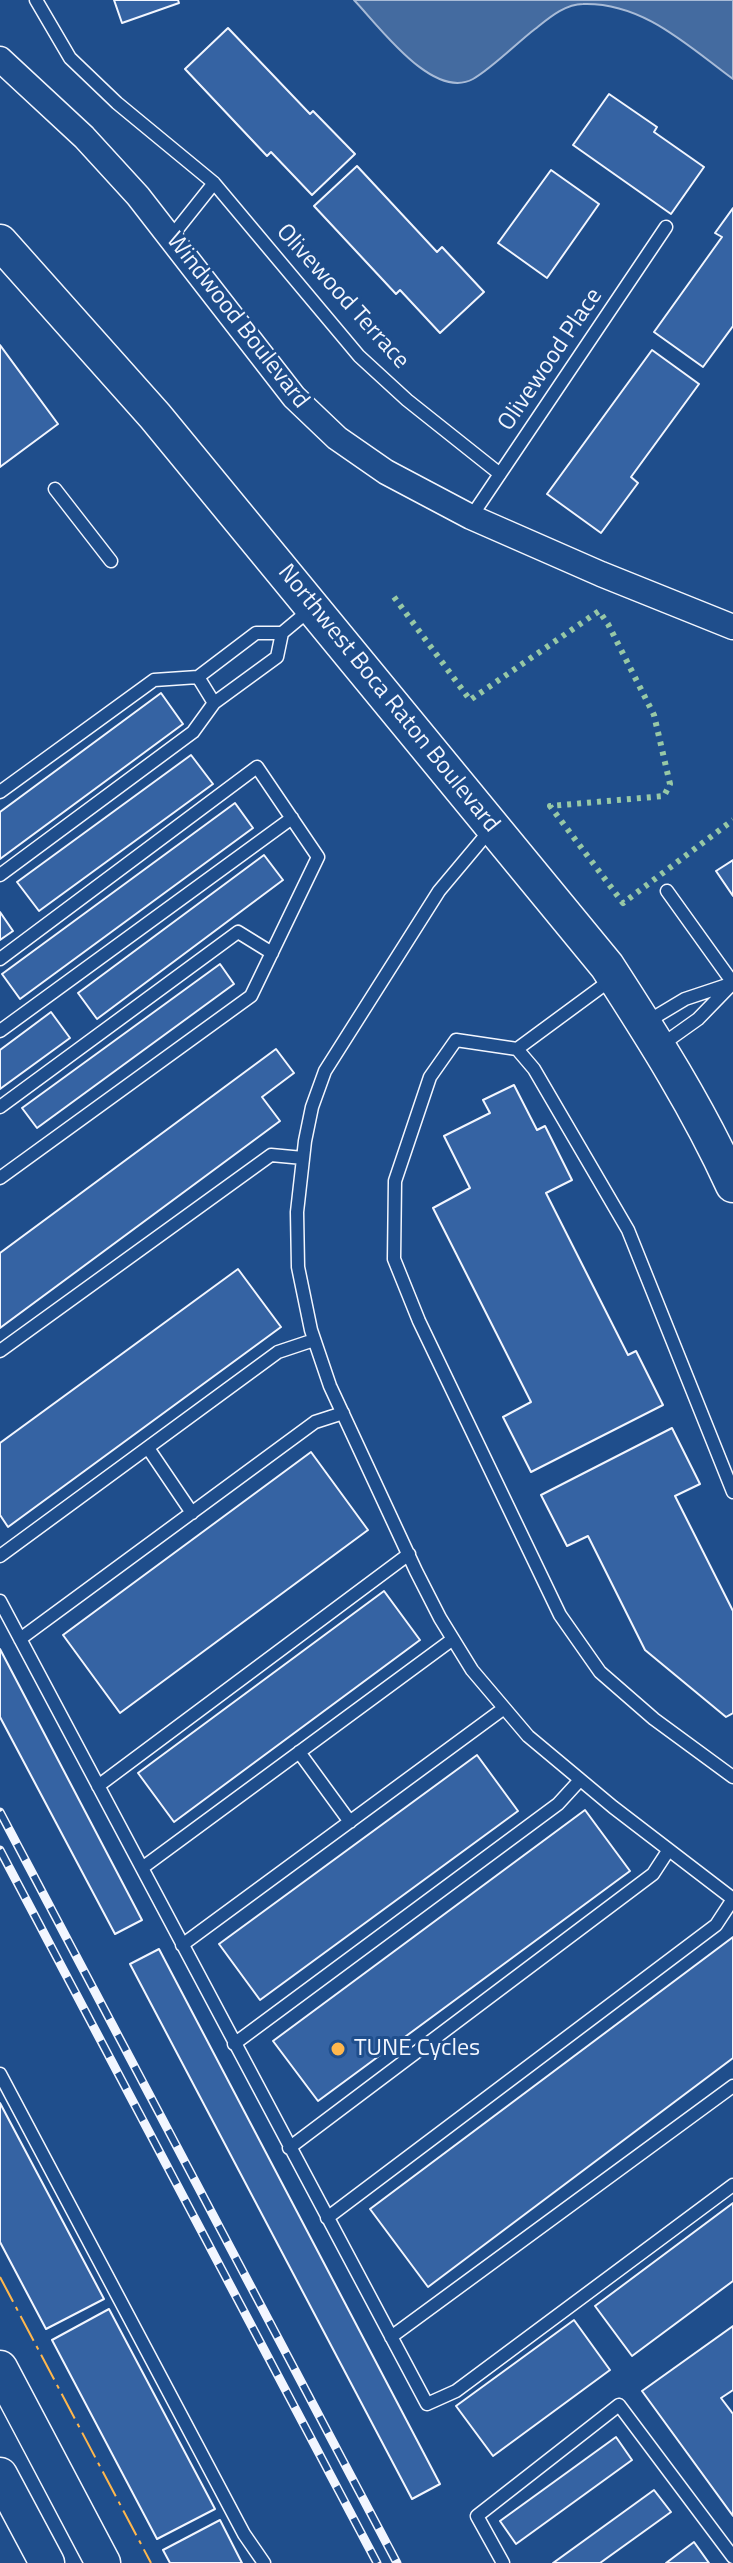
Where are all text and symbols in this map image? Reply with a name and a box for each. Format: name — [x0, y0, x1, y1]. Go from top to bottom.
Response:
street label: Olivewood Terrace — [269, 219, 415, 375]
street label: Windwood Boulevard — [159, 227, 315, 415]
street label: Olivewood Place — [493, 283, 609, 437]
street label: Northwest Boca Raton Boulevard — [271, 559, 505, 839]
place label: TUNE Cycles — [354, 2035, 480, 2063]
marker: TUNE Cycles — [329, 2040, 347, 2058]

